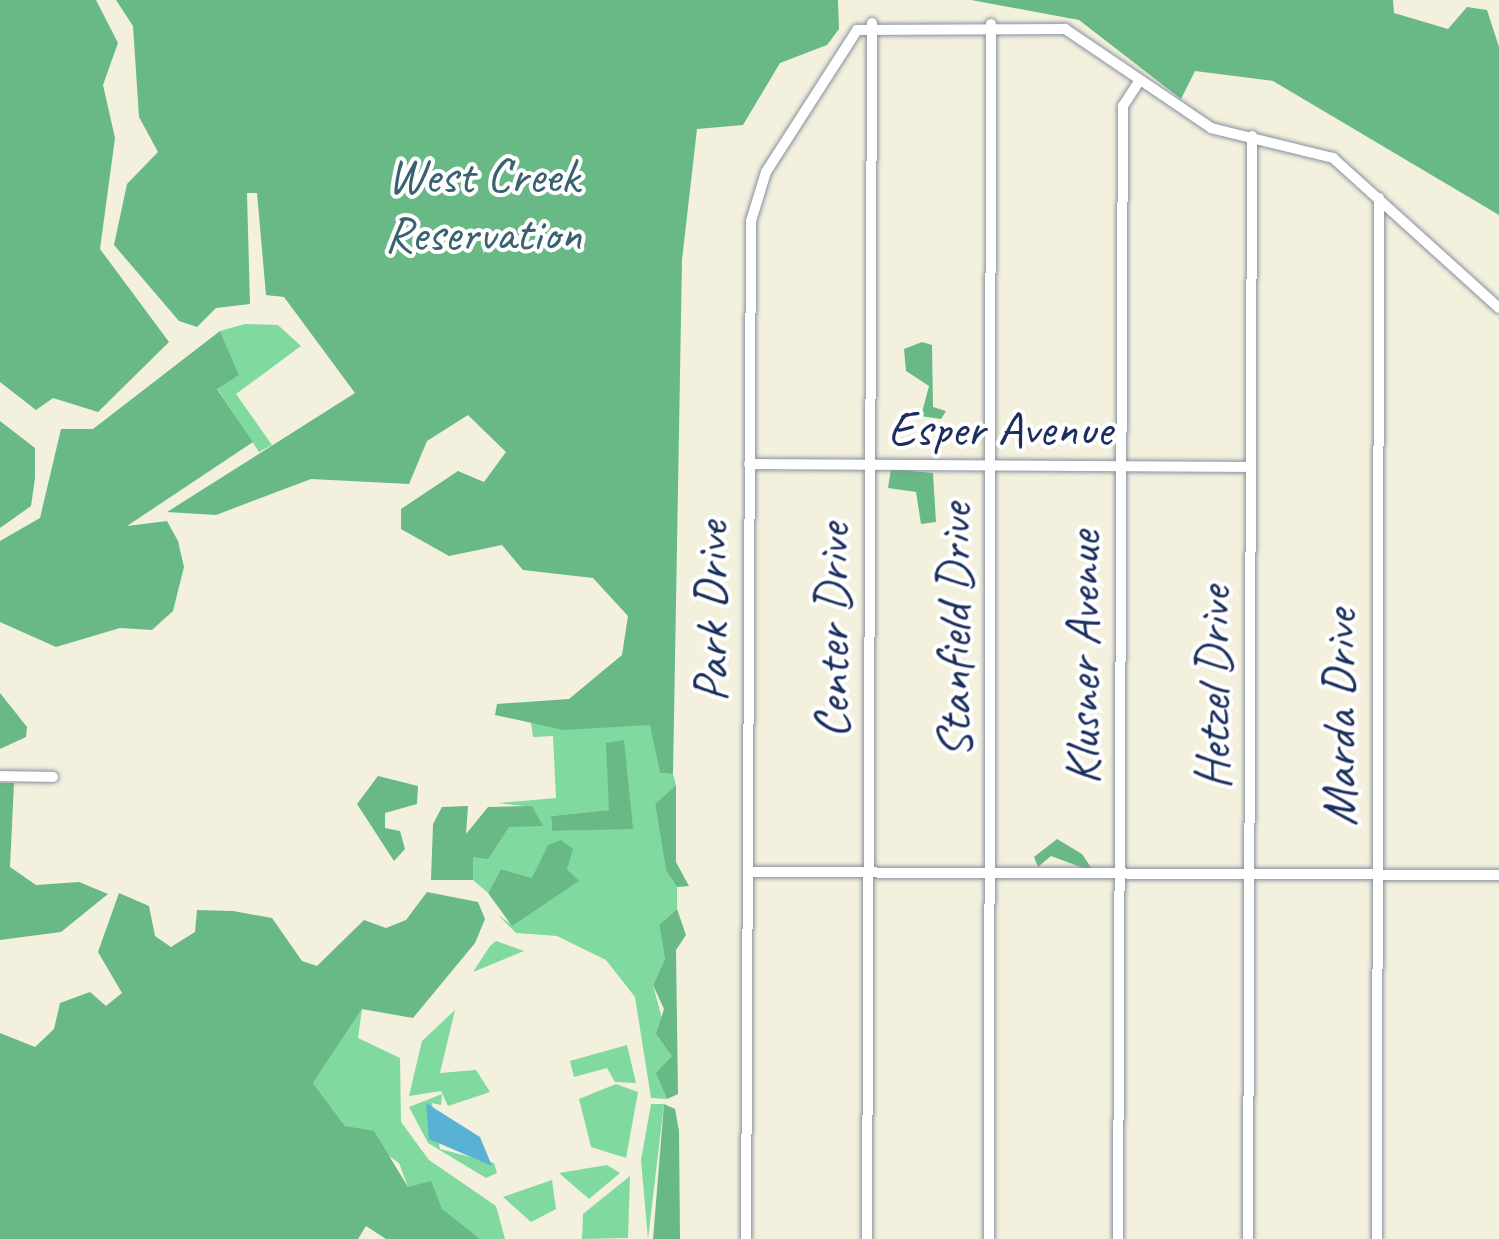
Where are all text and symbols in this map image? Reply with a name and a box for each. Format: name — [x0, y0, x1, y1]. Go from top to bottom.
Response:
park label: West Creek Reservation — [384, 145, 582, 262]
street label: Esper Avenue — [888, 399, 1112, 459]
street label: Stanfield Drive — [924, 503, 984, 759]
street label: Park Drive — [681, 521, 741, 703]
street label: Center Drive — [802, 523, 862, 739]
street label: Klusner Avenue — [1053, 531, 1113, 785]
street label: Hetzel Drive — [1183, 586, 1243, 790]
street label: Marda Drive — [1309, 609, 1369, 827]

